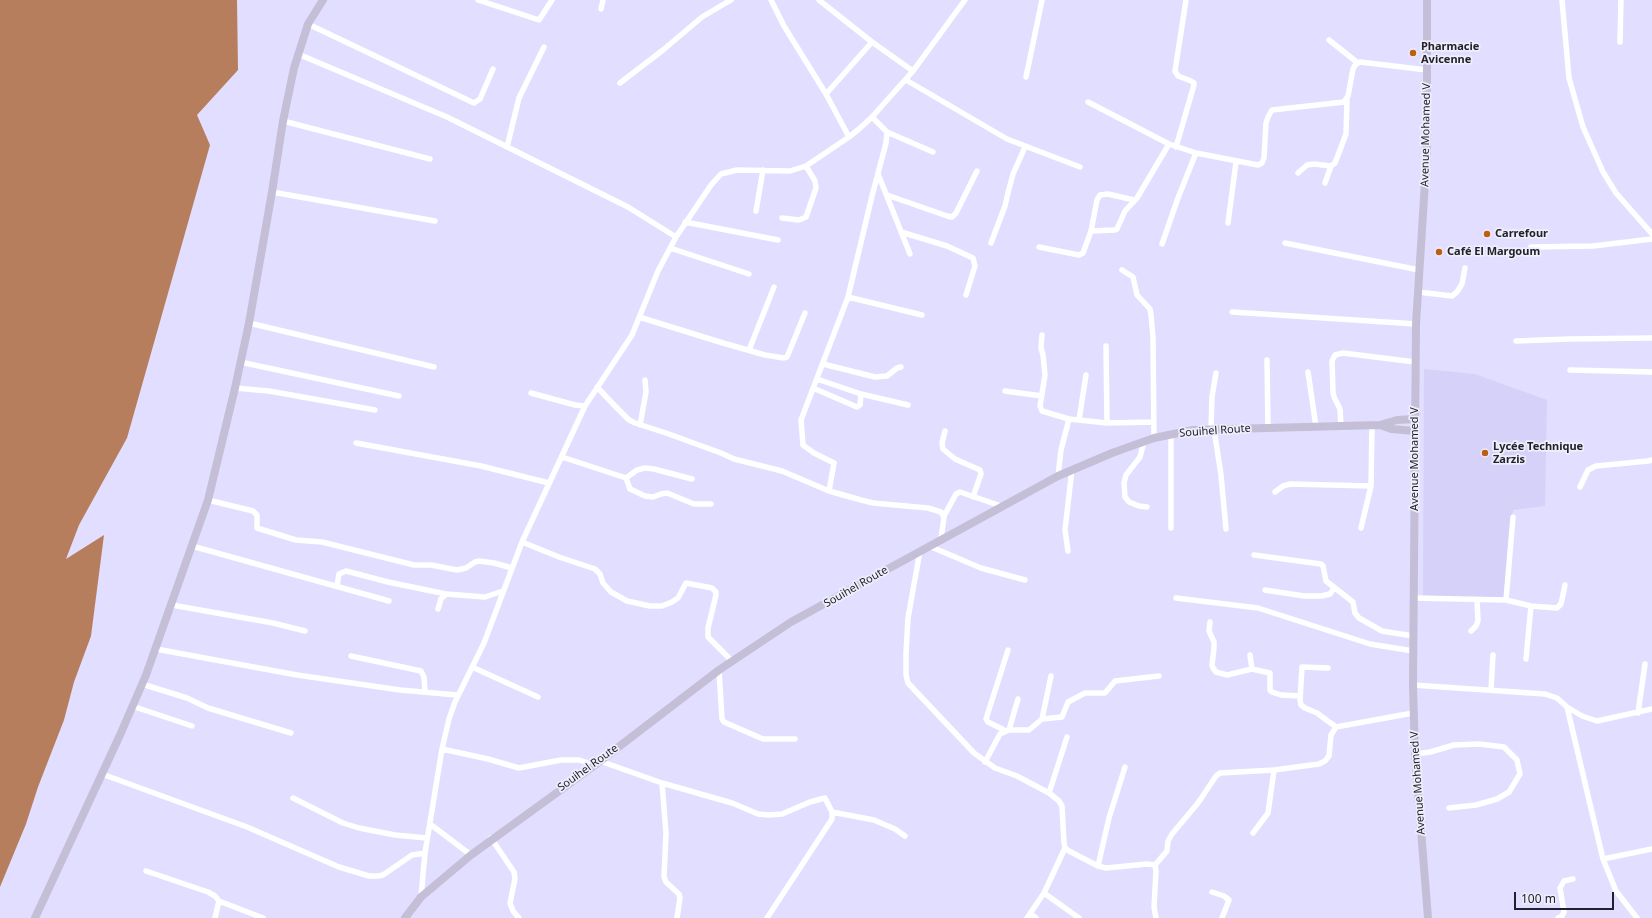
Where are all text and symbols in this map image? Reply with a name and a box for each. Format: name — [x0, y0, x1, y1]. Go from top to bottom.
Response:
place label: Pharmacie Avicenne — [1421, 40, 1479, 66]
marker: Pharmacie Avicenne — [1408, 48, 1418, 58]
street label: Avenue Mohamed V — [1418, 83, 1434, 187]
place label: Carrefour — [1495, 227, 1548, 241]
marker: Carrefour — [1482, 229, 1492, 239]
place label: Café El Margoum — [1447, 245, 1540, 259]
marker: Café El Margoum — [1434, 247, 1444, 257]
street label: Avenue Mohamed V — [1408, 407, 1422, 511]
street label: Souihel Route — [1179, 422, 1251, 440]
place label: Lycée Technique Zarzis — [1493, 440, 1583, 466]
marker: Lycée Technique Zarzis — [1480, 448, 1490, 458]
street label: Souihel Route — [822, 563, 890, 611]
street label: Avenue Mohamed V — [1408, 731, 1428, 835]
street label: Souihel Route — [555, 742, 621, 794]
scale bar — [1516, 884, 1616, 910]
text: 100 m — [1521, 890, 1556, 907]

